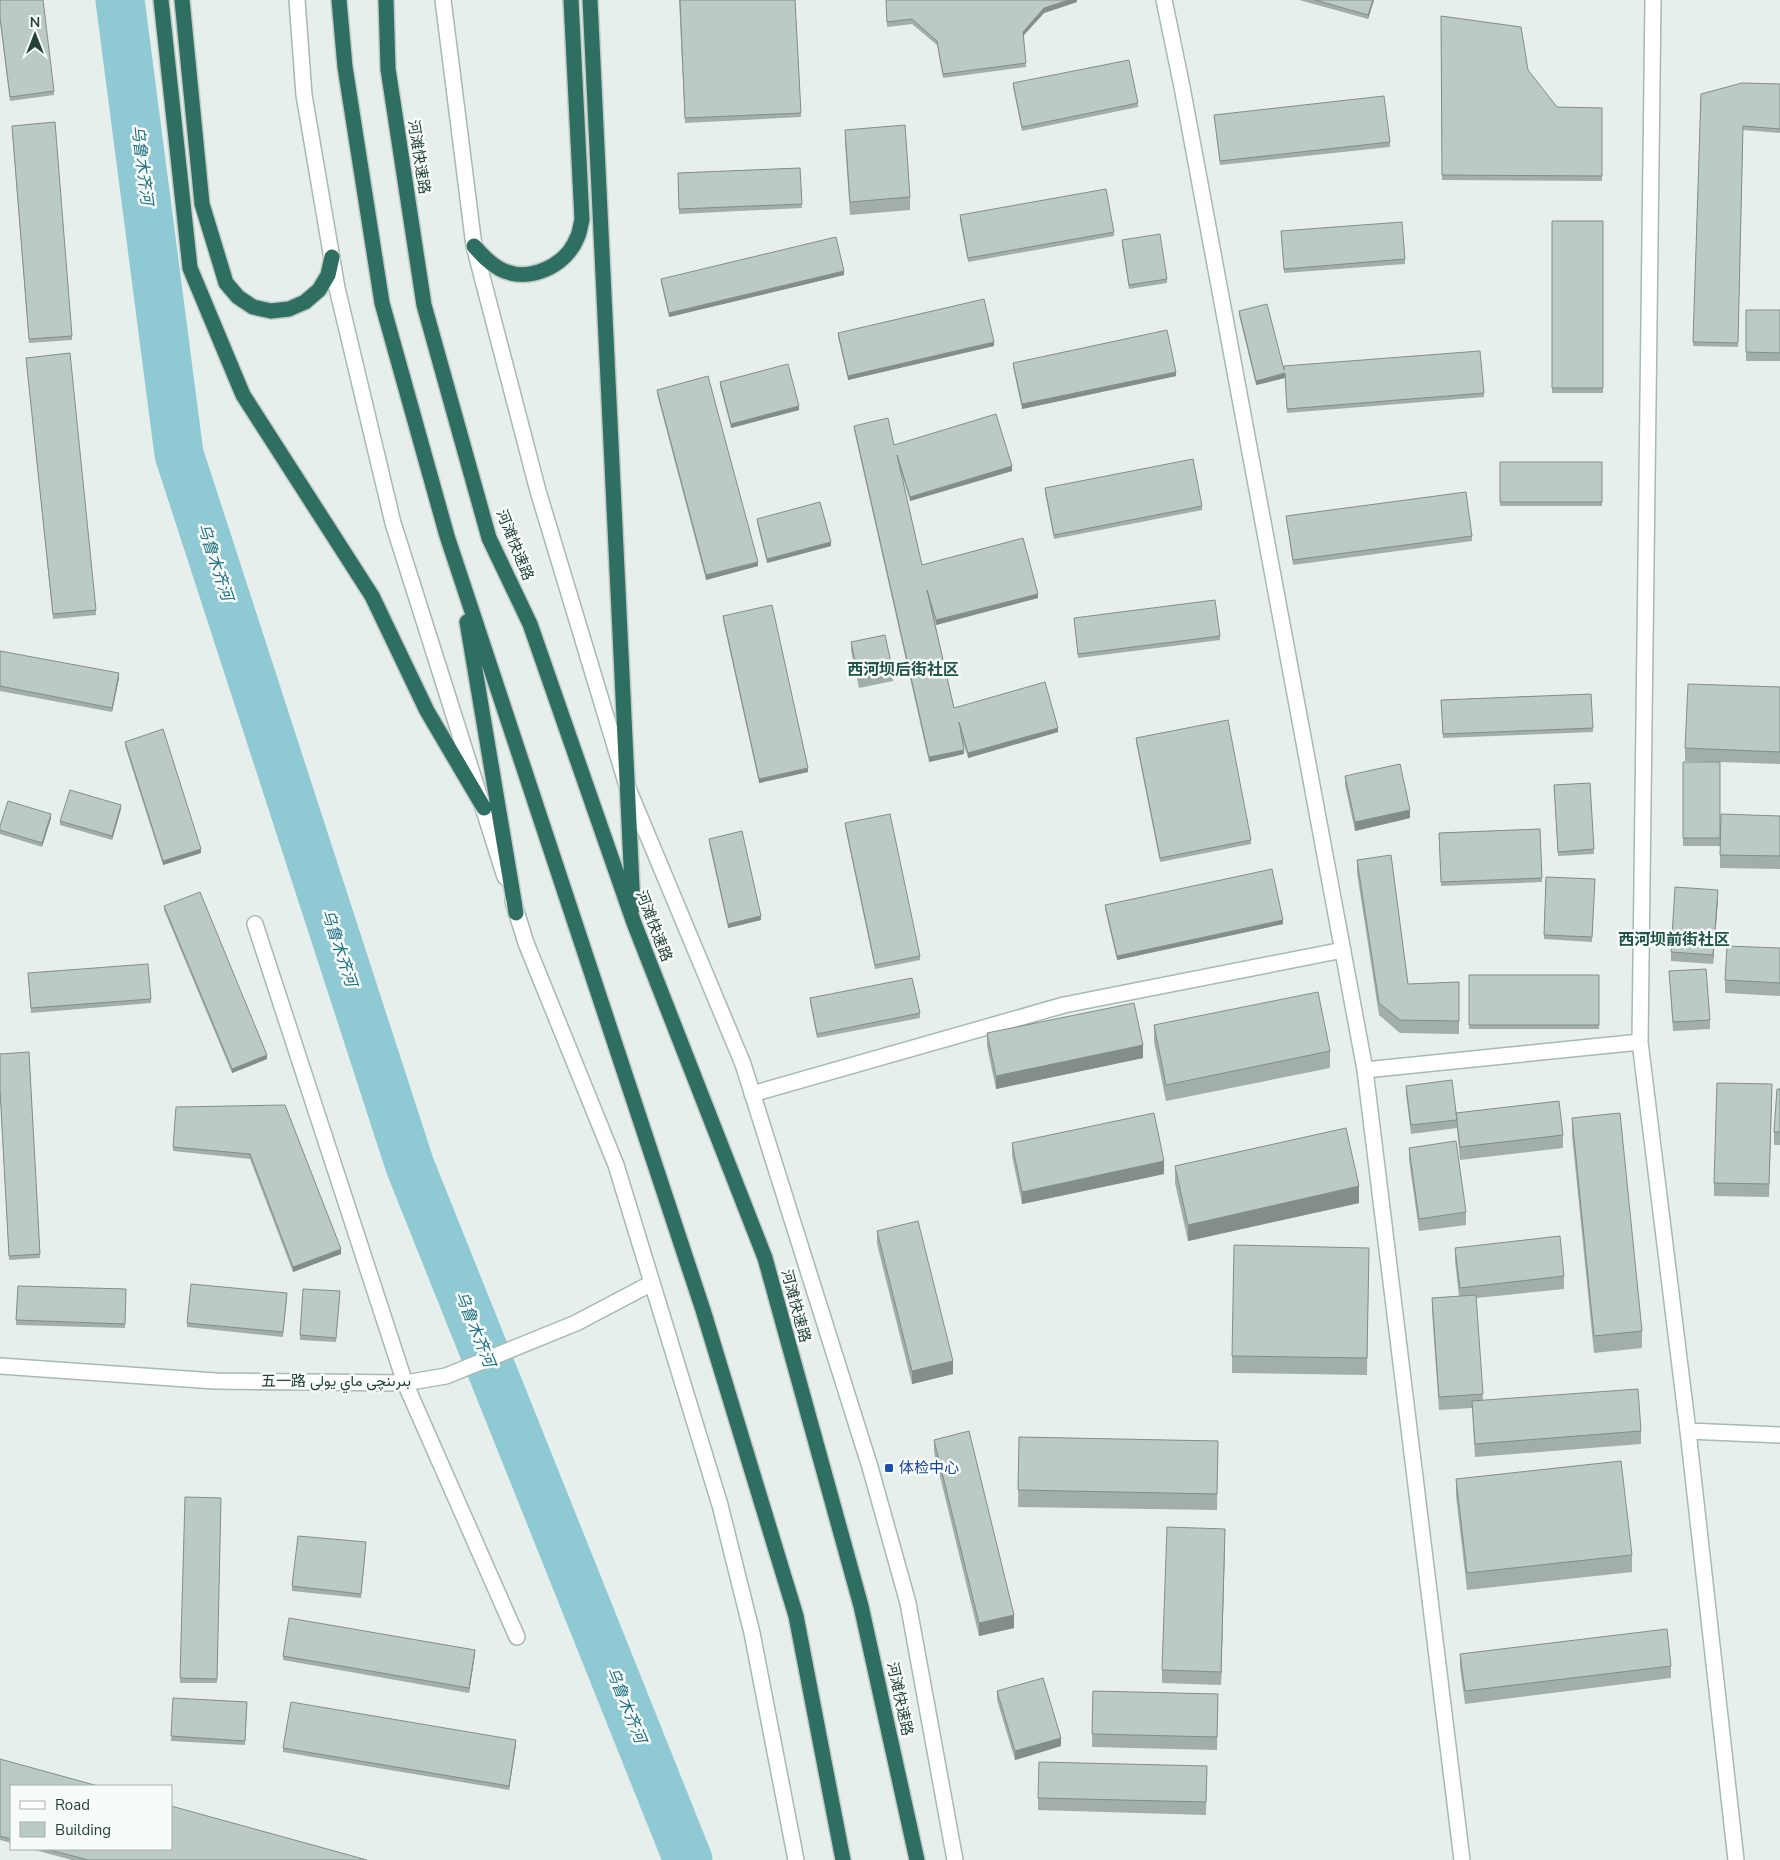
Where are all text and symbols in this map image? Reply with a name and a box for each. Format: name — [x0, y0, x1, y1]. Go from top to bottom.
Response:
north arrow — [10, 10, 60, 60]
text: N — [30, 13, 40, 32]
street label: 河滩快速路 — [403, 118, 435, 196]
water label: 乌鲁木齐河 — [126, 124, 158, 209]
street label: 河滩快速路 — [492, 506, 538, 584]
water label: 乌鲁木齐河 — [192, 521, 239, 606]
district label: 西河坝后街社区 — [847, 659, 959, 681]
street label: 河滩快速路 — [631, 887, 677, 965]
water label: 乌鲁木齐河 — [316, 907, 363, 992]
district label: 西河坝前街社区 — [1618, 929, 1730, 951]
street label: 河滩快速路 — [777, 1267, 815, 1345]
water label: 乌鲁木齐河 — [450, 1288, 501, 1373]
street label: 五一路 بىرىنچى ماي يولى — [261, 1371, 411, 1394]
place label: 体检中心 — [899, 1458, 959, 1478]
marker: 体检中心 — [883, 1462, 895, 1474]
street label: 河滩快速路 — [882, 1660, 918, 1738]
water label: 乌鲁木齐河 — [601, 1664, 652, 1749]
legend — [10, 1785, 172, 1850]
text: Road — [55, 1795, 90, 1815]
text: Building — [55, 1820, 111, 1840]

